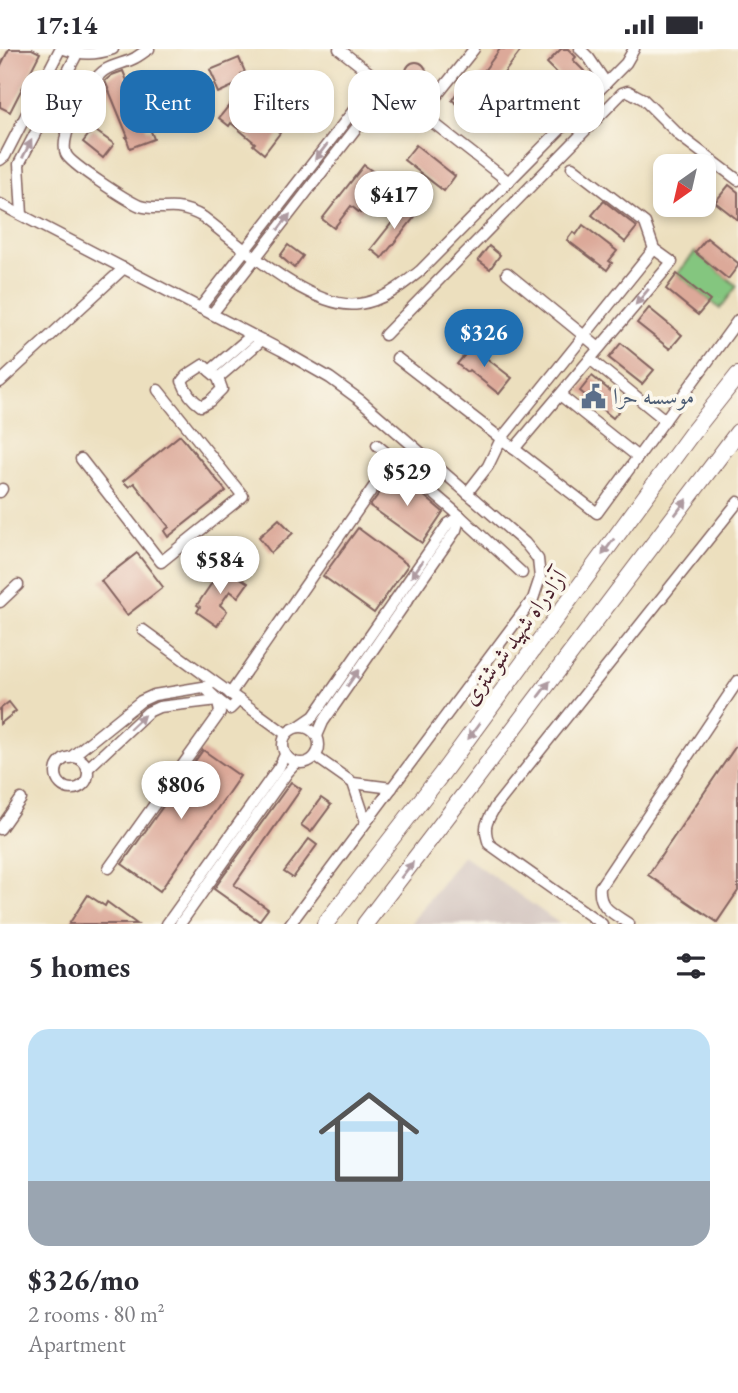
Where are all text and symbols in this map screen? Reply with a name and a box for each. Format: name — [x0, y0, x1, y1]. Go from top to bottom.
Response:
text: 17:14 — [35, 8, 97, 42]
chip: Buy — [21, 70, 106, 133]
chip: Rent — [120, 70, 215, 133]
chip: Filters — [229, 70, 334, 133]
chip: New — [348, 70, 440, 133]
chip: Apartment — [454, 70, 604, 133]
one-way arrow — [22, 139, 33, 159]
one-way arrow — [313, 143, 328, 161]
north arrow — [653, 154, 716, 217]
map controls — [653, 154, 716, 217]
pin: $417 — [353, 171, 435, 231]
text: $417 — [370, 179, 418, 209]
one-way arrow — [276, 213, 291, 231]
one-way arrow — [634, 288, 650, 306]
pin: $326 — [443, 309, 525, 369]
text: $326 — [460, 317, 508, 347]
place label: موسسه حرا — [613, 381, 695, 411]
public building icon: موسسه حرا — [579, 382, 607, 410]
pin: $529 — [366, 449, 448, 508]
text: $529 — [383, 456, 431, 486]
one-way arrow — [674, 498, 688, 516]
pin: $584 — [179, 537, 261, 596]
one-way arrow — [601, 538, 615, 556]
text: $584 — [196, 544, 244, 574]
one-way arrow — [411, 559, 424, 578]
street label: آزادراه شهید شوشتری — [455, 561, 575, 711]
one-way arrow — [346, 669, 359, 688]
one-way arrow — [537, 680, 551, 698]
one-way arrow — [128, 715, 145, 731]
one-way arrow — [466, 721, 481, 739]
pin: $806 — [140, 761, 222, 821]
text: $806 — [157, 769, 205, 799]
one-way arrow — [399, 861, 413, 879]
text: 5 homes — [28, 947, 130, 986]
icon: filters — [672, 947, 710, 985]
icon: home — [306, 1074, 432, 1200]
text: $326/mo — [28, 1260, 139, 1299]
text: 2 rooms · 80 m² — [28, 1299, 165, 1329]
text: Apartment — [28, 1329, 126, 1359]

